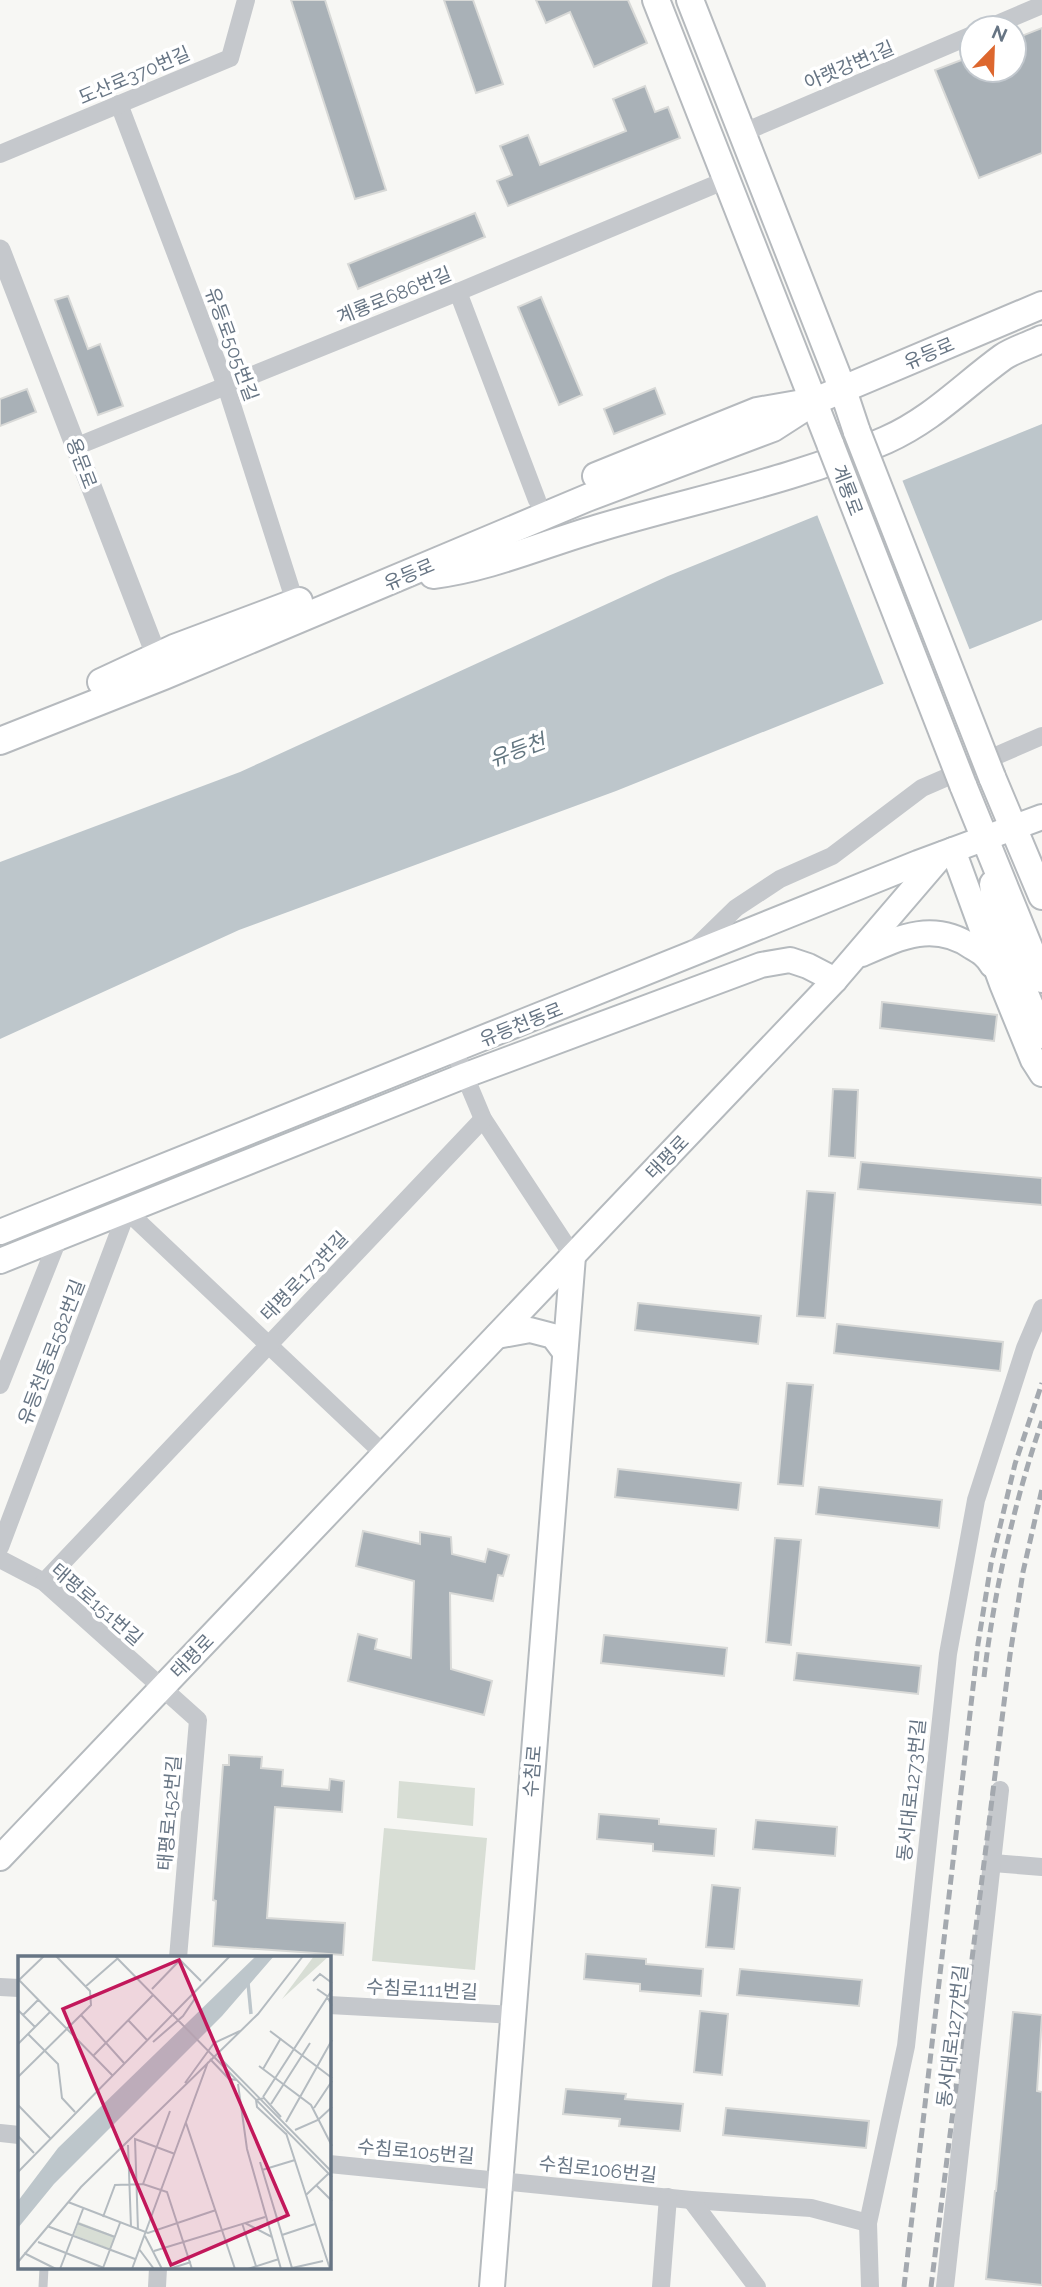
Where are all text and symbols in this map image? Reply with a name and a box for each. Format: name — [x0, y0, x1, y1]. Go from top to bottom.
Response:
north arrow — [958, 14, 1028, 84]
text: N — [989, 20, 1011, 46]
street label: 아랫강변1길 — [801, 36, 897, 94]
street label: 도산로370번길 — [75, 42, 193, 108]
street label: 계룡로686번길 — [334, 262, 454, 328]
street label: 유등로505번길 — [201, 284, 263, 404]
street label: 유등로 — [901, 333, 957, 373]
street label: 용문로 — [62, 435, 102, 491]
street label: 계룡로 — [828, 462, 868, 518]
street label: 유등로 — [381, 554, 437, 594]
water label: 유등천 — [485, 727, 551, 772]
street label: 유등천동로 — [476, 997, 566, 1051]
street label: 태평로 — [641, 1130, 693, 1184]
street label: 태평로173번길 — [256, 1227, 352, 1325]
street label: 유등천동로582번길 — [13, 1276, 89, 1428]
street label: 태평로151번길 — [47, 1558, 147, 1650]
street label: 태평로 — [166, 1629, 218, 1683]
street label: 동서대로1273번길 — [893, 1718, 929, 1862]
street label: 수침로 — [519, 1744, 545, 1798]
street label: 태평로152번길 — [153, 1754, 185, 1872]
inset map — [18, 1956, 331, 2270]
street label: 동서대로1277번길 — [932, 1964, 972, 2108]
street label: 수침로111번길 — [366, 1975, 478, 2003]
street label: 수침로105번길 — [357, 2135, 475, 2167]
street label: 수침로106번길 — [538, 2152, 658, 2186]

